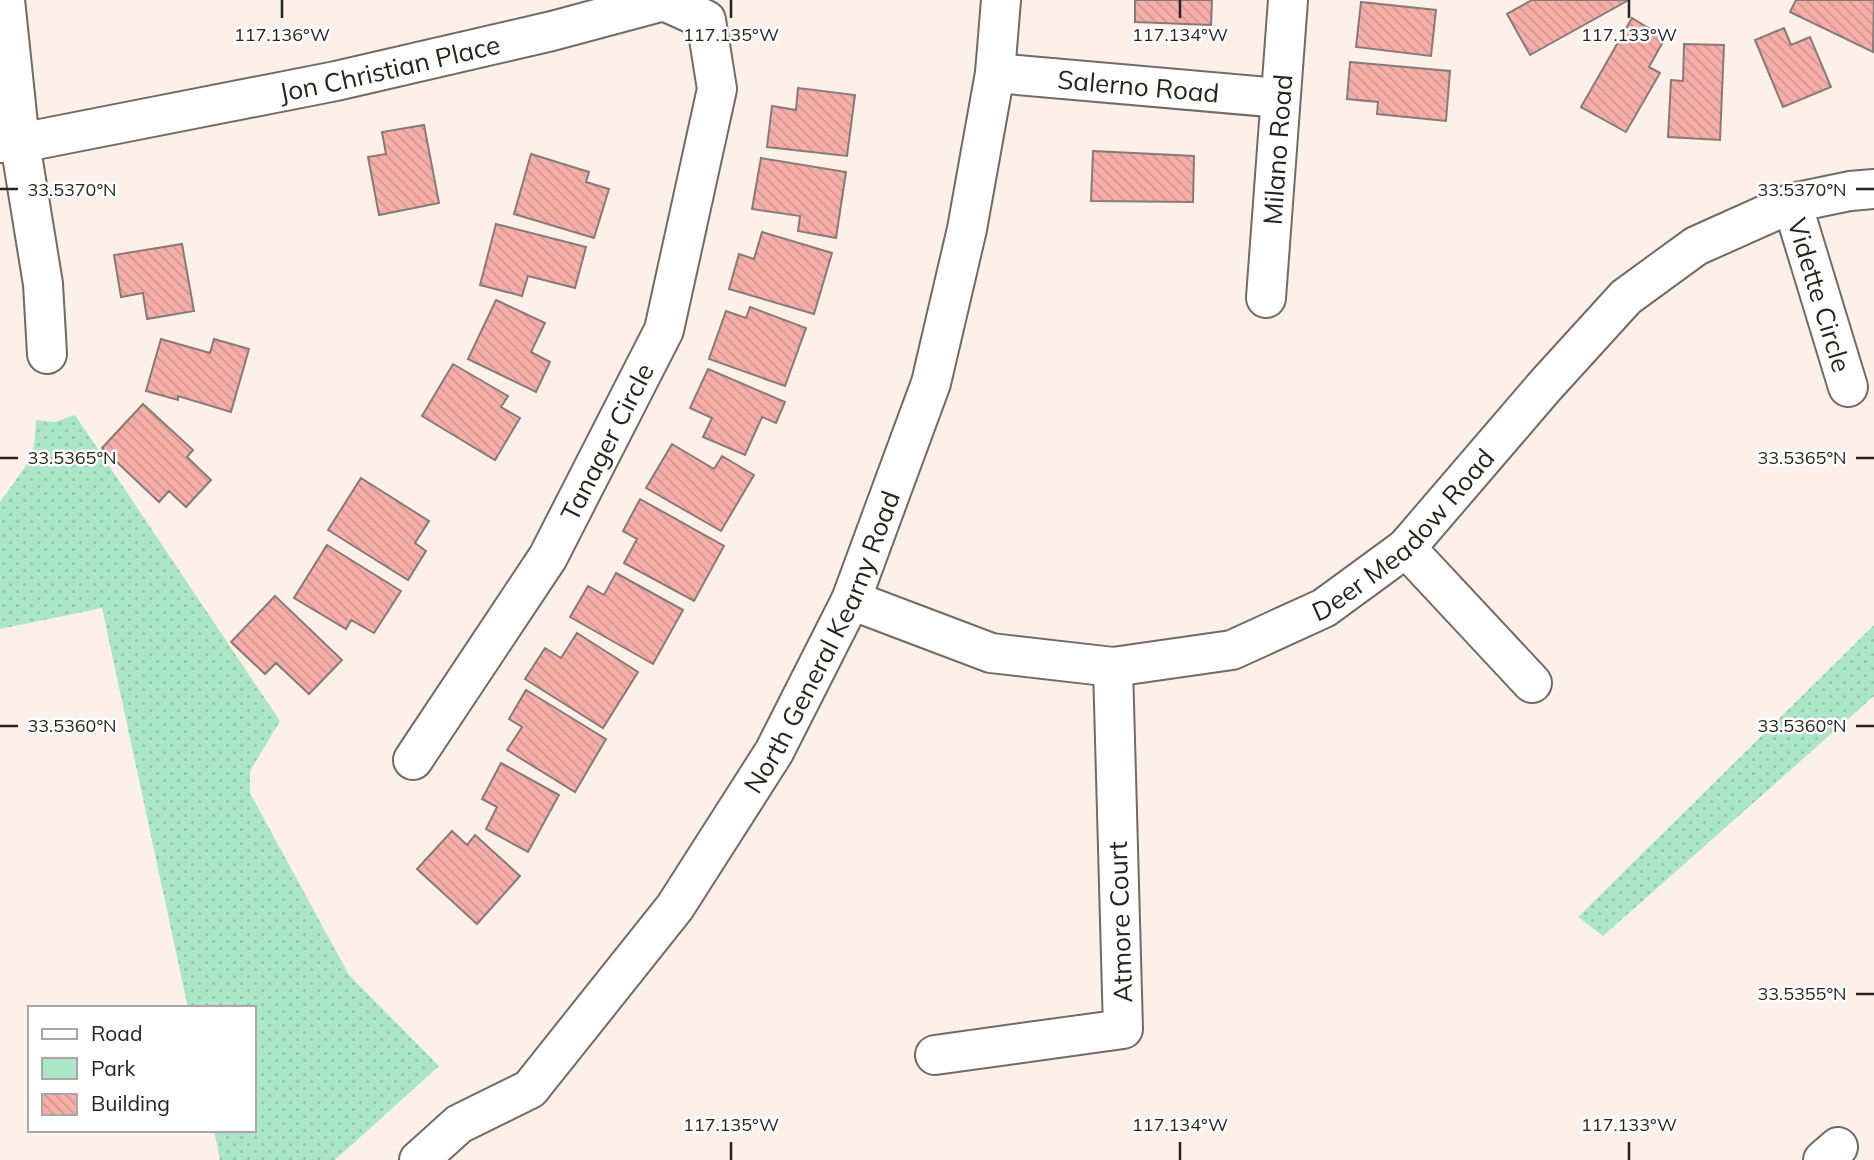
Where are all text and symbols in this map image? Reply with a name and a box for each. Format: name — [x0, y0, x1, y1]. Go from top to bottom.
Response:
text: 117.136°W — [234, 23, 330, 46]
text: 117.135°W — [683, 23, 779, 46]
text: 117.134°W — [1132, 23, 1228, 46]
text: 117.133°W — [1581, 23, 1677, 46]
street label: Jon Christian Place — [276, 27, 503, 108]
street label: Salerno Road — [1056, 62, 1221, 109]
street label: Milano Road — [1255, 73, 1299, 226]
text: 33.5370°N — [27, 178, 117, 201]
text: 33.5370°N — [1757, 178, 1847, 201]
street label: Vidette Circle — [1781, 214, 1859, 376]
street label: Tanager Circle — [553, 358, 661, 526]
street label: Deer Meadow Road — [1307, 441, 1501, 628]
text: 33.5365°N — [27, 446, 117, 469]
text: 33.5365°N — [1757, 446, 1847, 469]
street label: North General Kearny Road — [736, 486, 906, 799]
text: 33.5360°N — [27, 714, 117, 737]
text: 33.5360°N — [1757, 714, 1847, 737]
street label: Atmore Court — [1101, 841, 1139, 1003]
text: 33.5355°N — [1757, 982, 1847, 1005]
legend — [28, 1006, 256, 1132]
text: Road — [91, 1020, 142, 1046]
text: Park — [91, 1055, 135, 1081]
text: Building — [91, 1090, 170, 1116]
text: 117.135°W — [683, 1113, 779, 1136]
text: 117.134°W — [1132, 1113, 1228, 1136]
text: 117.133°W — [1581, 1113, 1677, 1136]

